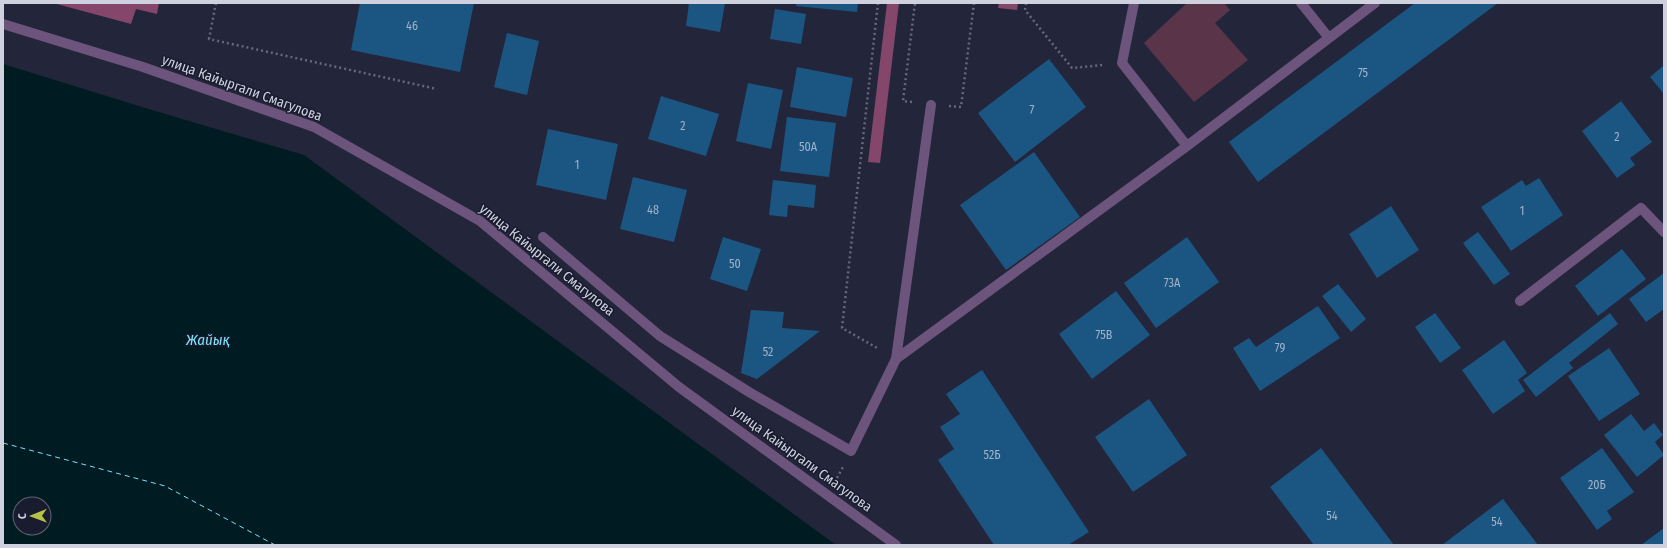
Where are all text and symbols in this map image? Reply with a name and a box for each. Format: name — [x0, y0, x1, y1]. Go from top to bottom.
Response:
house number: 46 — [406, 19, 418, 33]
street label: улица Кайыргали Смагулова — [160, 51, 324, 125]
house number: 75 — [1358, 66, 1369, 80]
house number: 7 — [1030, 103, 1035, 117]
house number: 2 — [680, 119, 686, 133]
house number: 2 — [1614, 130, 1620, 144]
house number: 50А — [799, 140, 818, 154]
house number: 1 — [575, 158, 579, 172]
street label: улица Кайыргали Смагулова — [476, 200, 618, 320]
house number: 48 — [647, 203, 659, 217]
house number: 1 — [1520, 204, 1524, 218]
house number: 50 — [729, 257, 741, 271]
house number: 73А — [1164, 276, 1181, 290]
house number: 75В — [1096, 328, 1113, 342]
water label: Жайық — [185, 331, 230, 349]
house number: 79 — [1275, 341, 1285, 355]
house number: 52 — [763, 345, 773, 359]
street label: улица Кайыргали Смагулова — [729, 402, 875, 516]
house number: 52Б — [984, 448, 1000, 462]
house number: 20Б — [1588, 478, 1606, 492]
north arrow — [12, 496, 52, 536]
house number: 54 — [1326, 509, 1338, 523]
text: С — [16, 513, 29, 519]
house number: 54 — [1491, 515, 1503, 529]

